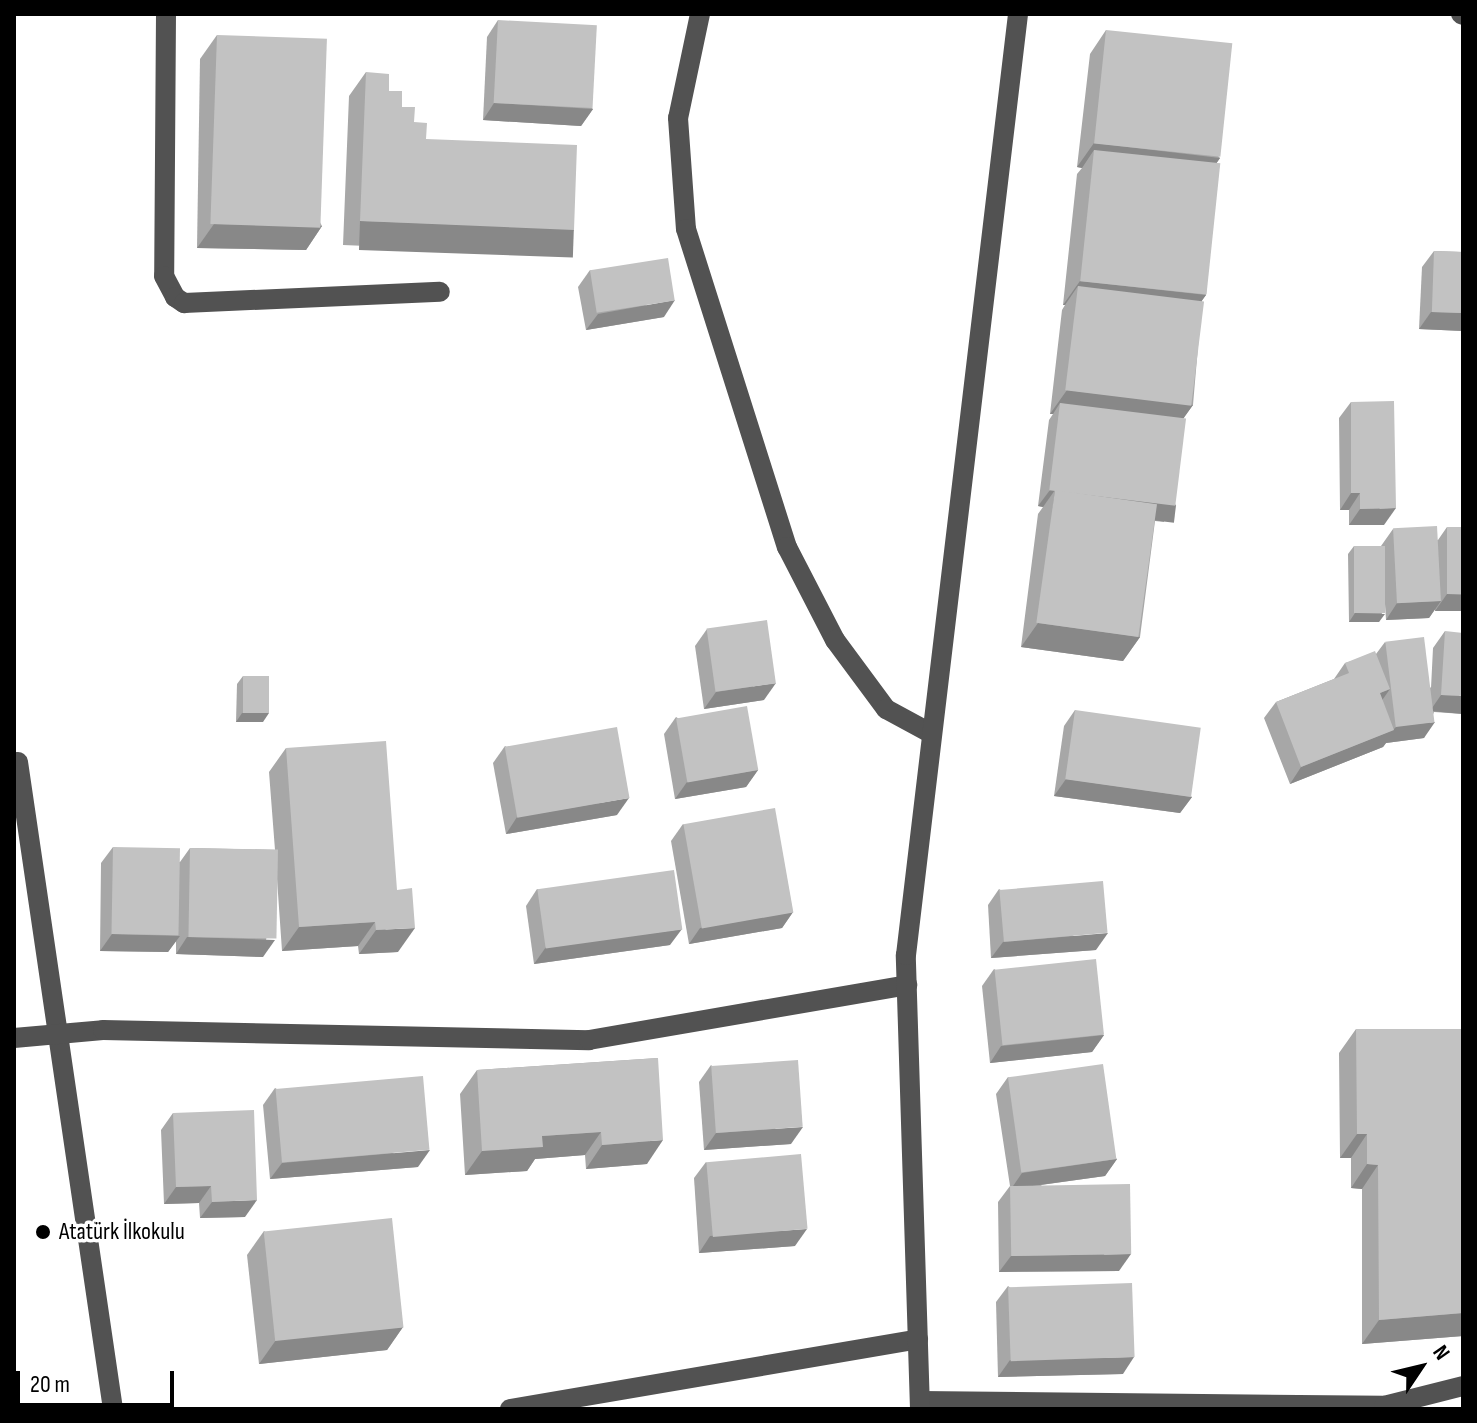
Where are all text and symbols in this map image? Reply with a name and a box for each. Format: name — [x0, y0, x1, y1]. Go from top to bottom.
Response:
place label: Atatürk İlkokulu — [59, 1218, 185, 1246]
marker: Atatürk İlkokulu — [34, 1223, 52, 1241]
north arrow — [1381, 1327, 1461, 1407]
text: N — [1427, 1340, 1455, 1366]
scale bar — [20, 1355, 178, 1405]
text: 20 m — [30, 1370, 70, 1399]

